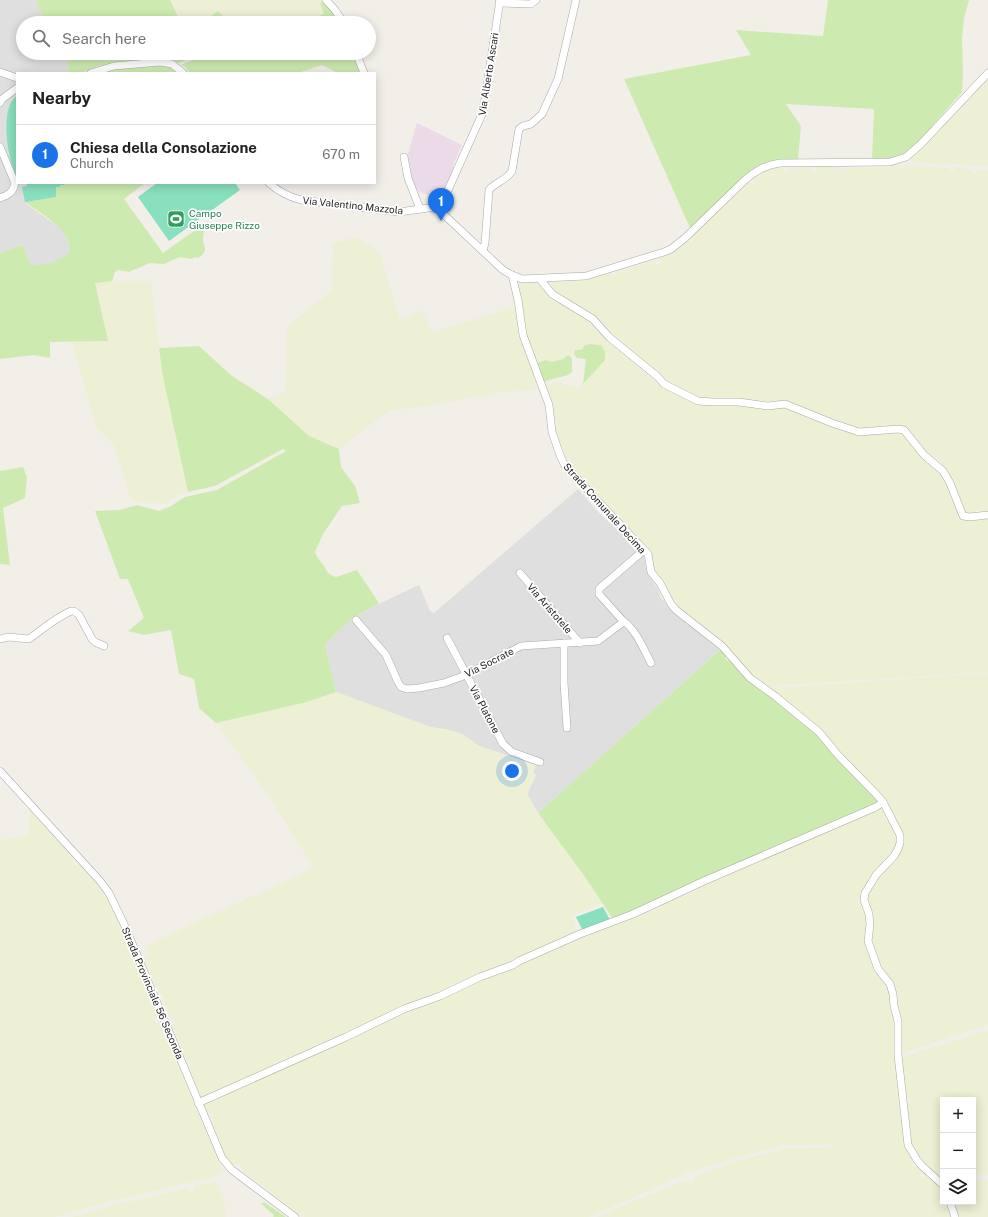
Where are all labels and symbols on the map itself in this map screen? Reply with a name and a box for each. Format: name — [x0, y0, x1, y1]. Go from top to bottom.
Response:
street label: Via Alberto Ascari — [476, 32, 500, 116]
pin: 1 — [428, 188, 454, 221]
street label: Via Valentino Mazzola — [302, 194, 404, 216]
place label: Campo Giuseppe Rizzo — [189, 207, 260, 231]
sports icon: Campo Giuseppe Rizzo — [166, 209, 186, 229]
street label: Strada Comunale Decima — [561, 460, 649, 556]
street label: Via Aristotele — [525, 580, 575, 636]
street label: Via Socrate — [463, 644, 516, 679]
street label: Via Platone — [467, 683, 503, 735]
your location — [502, 761, 522, 781]
street label: Strada Provinciale 56 Seconda — [120, 925, 186, 1061]

